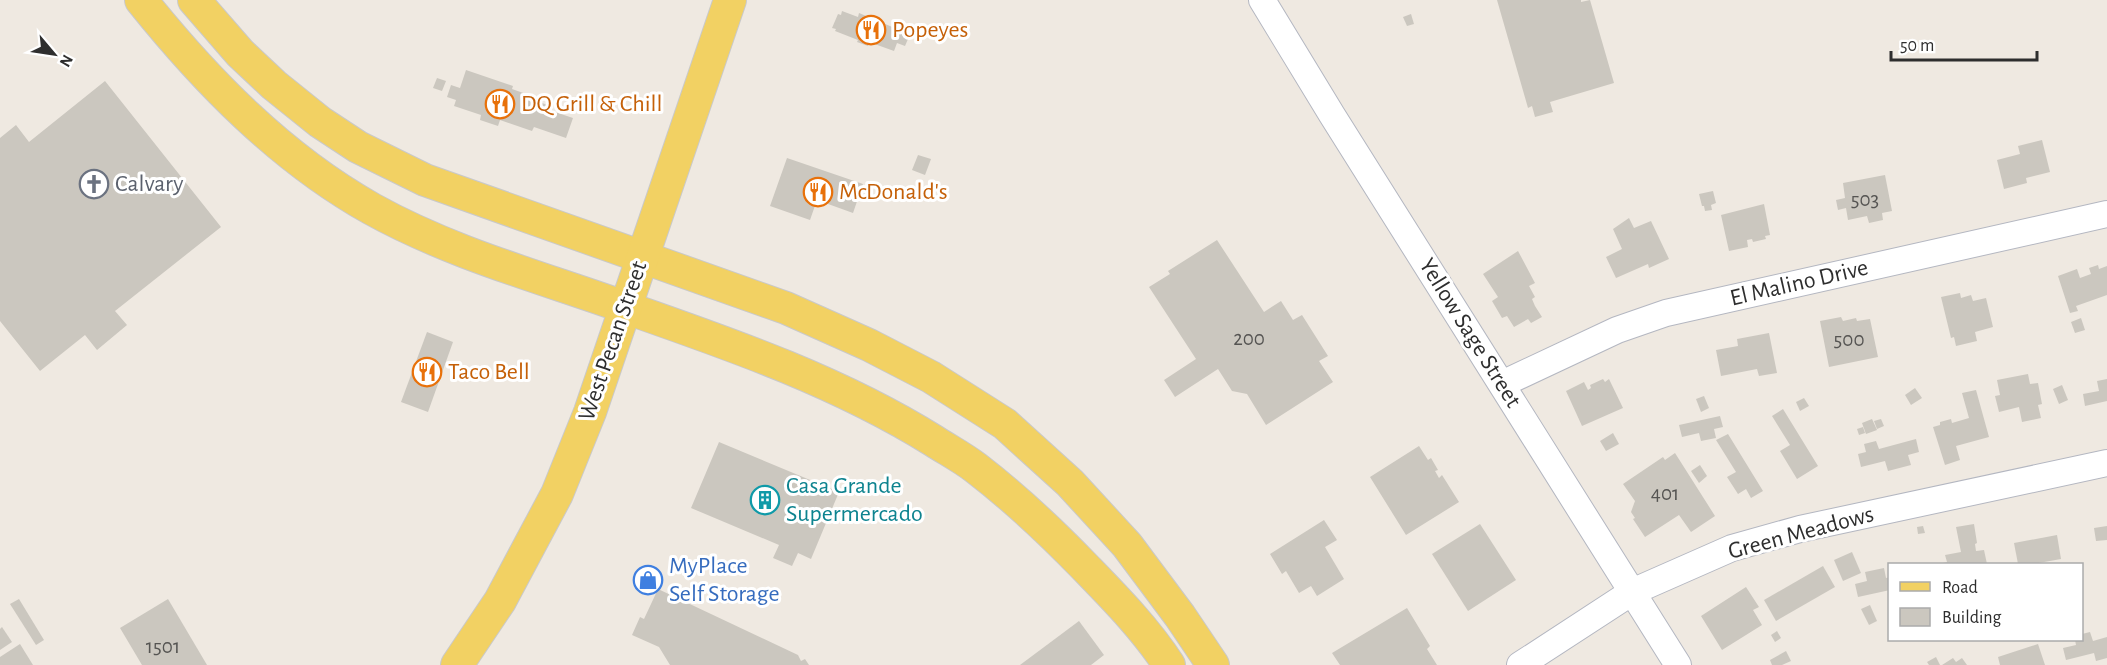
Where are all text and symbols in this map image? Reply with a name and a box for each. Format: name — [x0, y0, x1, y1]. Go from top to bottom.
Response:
restaurant icon: Popeyes — [855, 14, 887, 46]
place label: Popeyes — [892, 18, 968, 42]
north arrow — [24, 24, 84, 84]
scale bar — [1891, 24, 2036, 62]
text: 50 m — [1900, 37, 1934, 55]
text: N — [57, 52, 76, 70]
restaurant icon: DQ Grill & Chill — [484, 88, 516, 120]
place label: DQ Grill & Chill — [521, 92, 662, 116]
church icon: Calvary — [78, 168, 110, 200]
place label: Calvary — [115, 172, 183, 196]
restaurant icon: McDonald's — [802, 176, 834, 208]
place label: McDonald's — [839, 180, 948, 204]
house number: 503 — [1851, 189, 1879, 210]
street label: Yellow Sage Street — [1415, 254, 1526, 412]
street label: El Malino Drive — [1728, 255, 1870, 311]
street label: West Pecan Street — [574, 258, 652, 424]
house number: 200 — [1233, 328, 1265, 349]
house number: 500 — [1834, 329, 1864, 350]
restaurant icon: Taco Bell — [411, 356, 443, 388]
place label: Taco Bell — [448, 360, 530, 384]
place label: Casa Grande Supermercado — [786, 474, 923, 526]
house number: 401 — [1651, 483, 1679, 504]
building icon: Casa Grande Supermercado — [749, 484, 781, 516]
street label: Green Meadows — [1726, 502, 1876, 564]
place label: MyPlace Self Storage — [669, 554, 780, 606]
legend — [1888, 563, 2083, 641]
shop icon: MyPlace Self Storage — [632, 564, 664, 596]
text: Road — [1942, 579, 1978, 597]
text: Building — [1942, 609, 2002, 627]
house number: 1501 — [146, 636, 180, 657]

